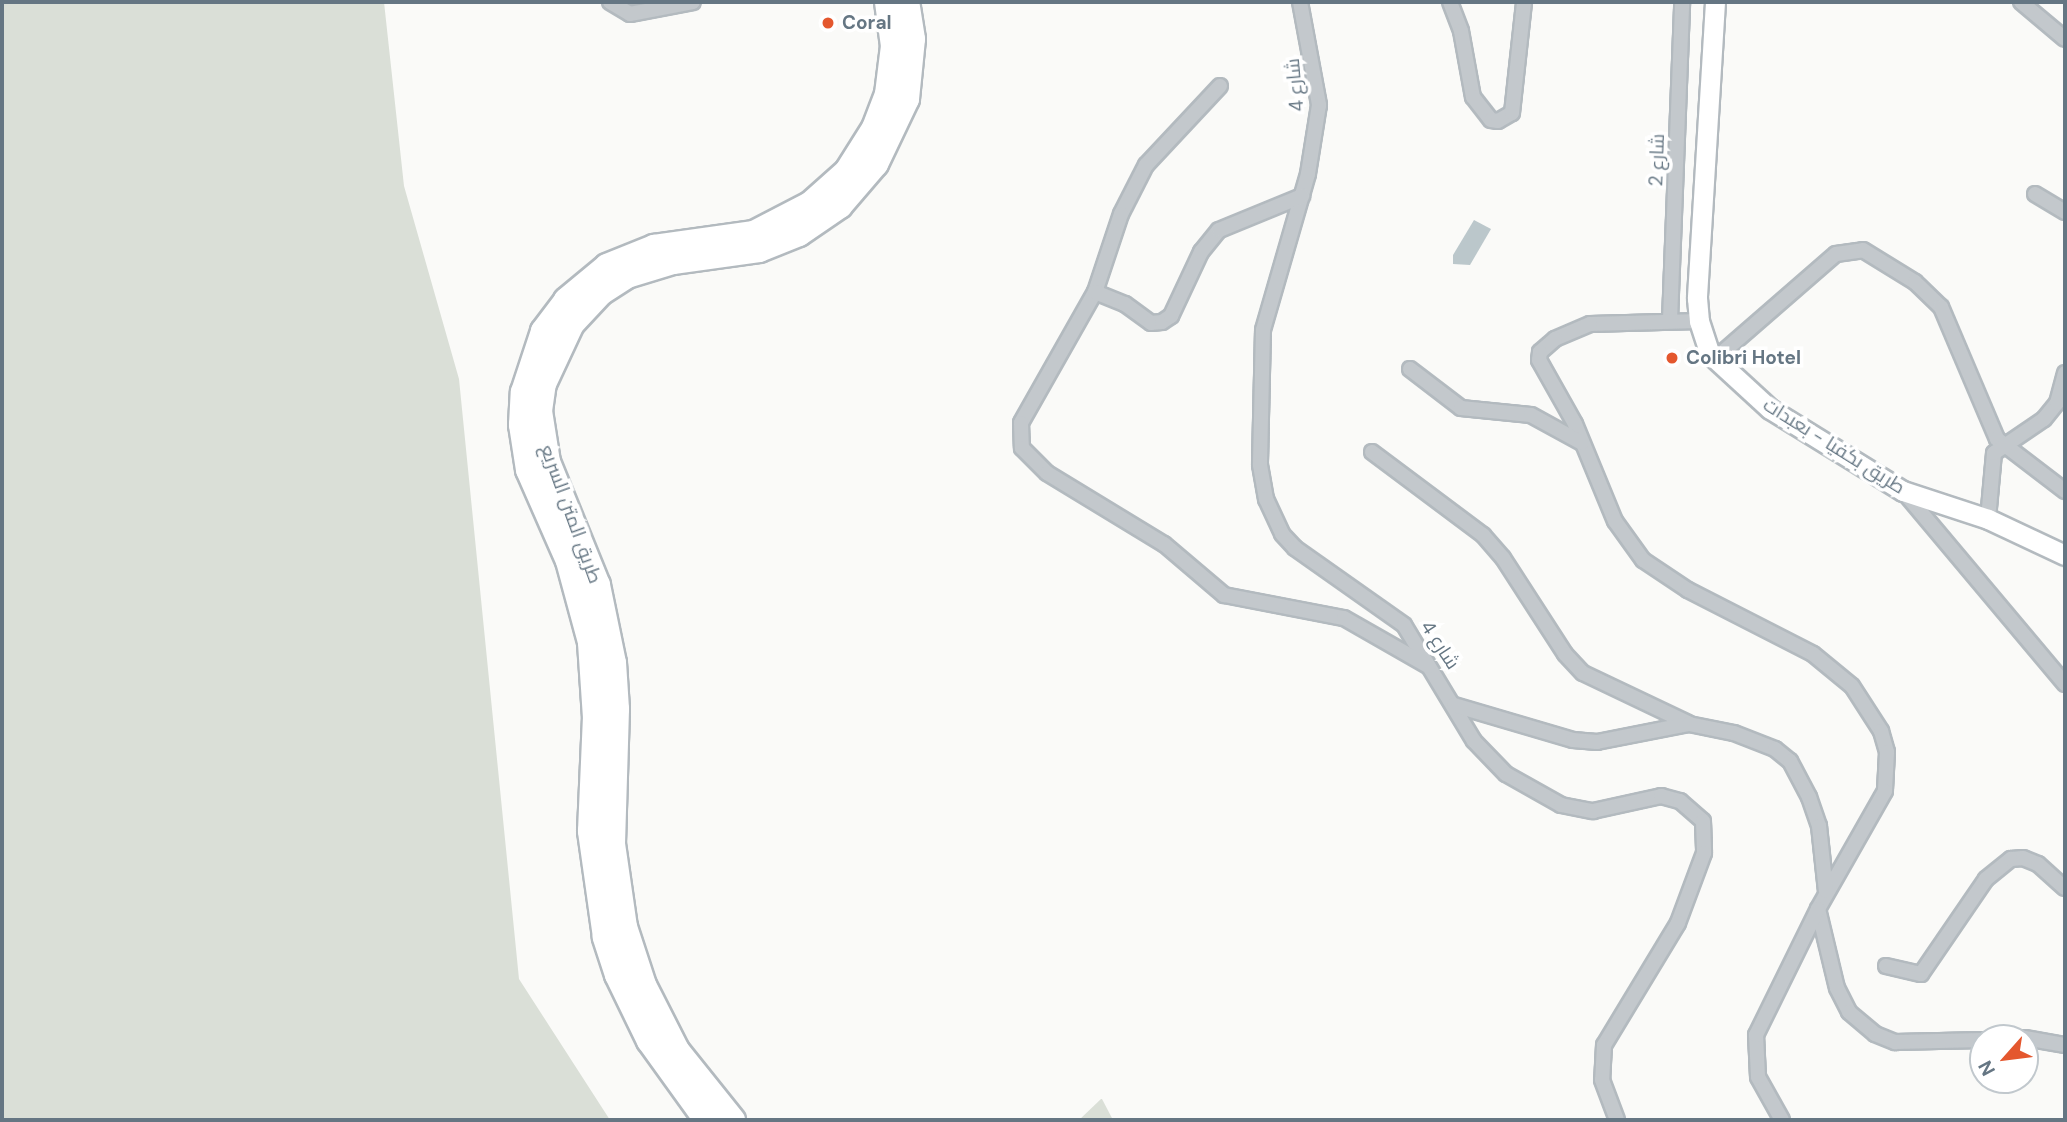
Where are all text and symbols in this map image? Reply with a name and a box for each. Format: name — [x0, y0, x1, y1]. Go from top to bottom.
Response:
place label: Coral — [842, 12, 892, 34]
marker: Coral — [820, 15, 836, 31]
street label: شارع 4 — [1281, 57, 1309, 113]
street label: شارع 2 — [1645, 133, 1669, 187]
place label: Colibri Hotel — [1686, 347, 1801, 369]
marker: Colibri Hotel — [1664, 350, 1680, 366]
street label: طريق بكفيا - بعبدات — [1759, 393, 1909, 499]
street label: طريق المتن السريع — [535, 441, 607, 587]
street label: شارع 4 — [1416, 616, 1464, 674]
north arrow — [1969, 1024, 2039, 1094]
text: N — [1972, 1056, 2001, 1080]

